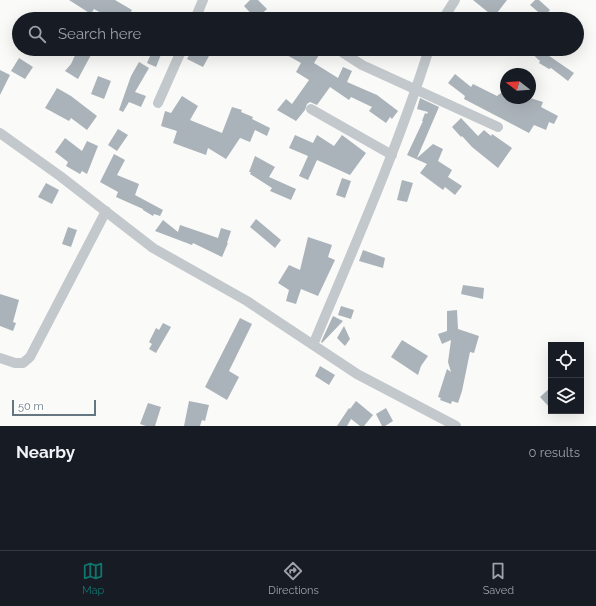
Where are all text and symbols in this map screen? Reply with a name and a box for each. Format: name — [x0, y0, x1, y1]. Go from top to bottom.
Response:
search box — [12, 12, 584, 56]
icon: search — [26, 23, 48, 45]
text: Search here — [58, 25, 141, 43]
north arrow — [500, 68, 536, 104]
map controls — [548, 342, 584, 414]
button: locate — [548, 342, 584, 378]
button: layers — [548, 378, 584, 414]
scale bar — [12, 398, 96, 417]
text: 50 m — [18, 400, 44, 413]
text: Nearby — [16, 442, 75, 462]
text: 0 results — [529, 445, 580, 460]
tab: Map — [82, 560, 104, 597]
tab: Directions — [268, 560, 319, 597]
tab: Saved — [483, 560, 514, 597]

